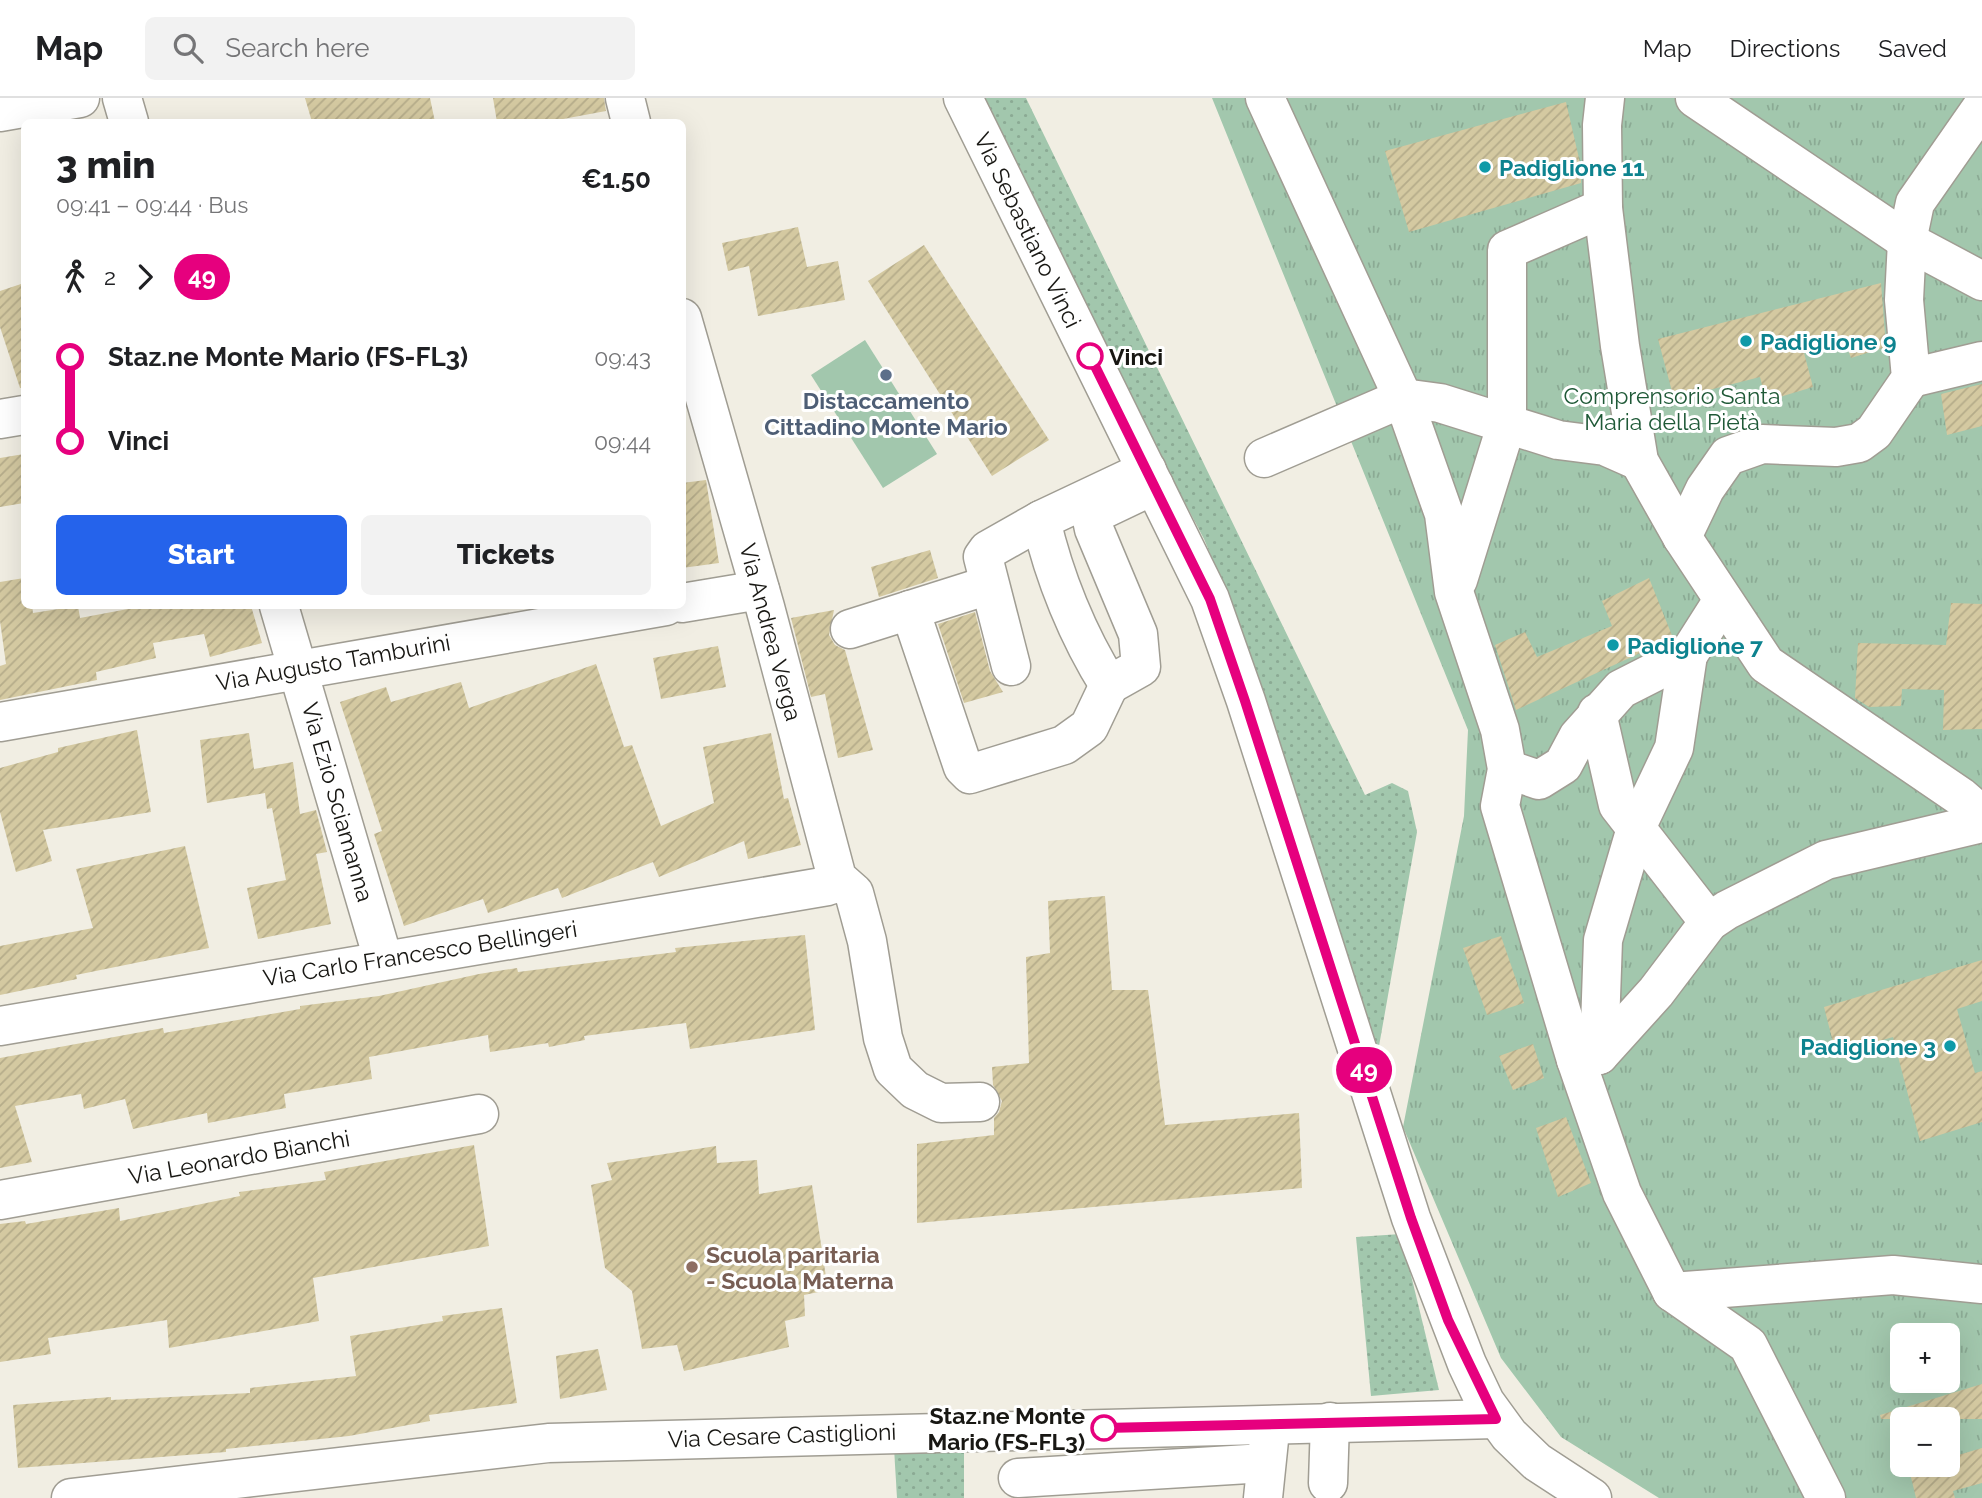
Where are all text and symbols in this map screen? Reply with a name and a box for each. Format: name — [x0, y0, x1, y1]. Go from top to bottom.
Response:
search box — [145, 17, 635, 80]
text: Map — [35, 29, 103, 68]
icon: search — [169, 29, 207, 67]
text: Search here — [225, 33, 370, 63]
text: Map — [1643, 34, 1692, 63]
text: Directions — [1730, 34, 1840, 63]
text: Saved — [1878, 34, 1947, 63]
street label: Via Sebastiano Vinci — [969, 128, 1087, 332]
text: 3 min — [56, 142, 156, 187]
place label: Padiglione 11 — [1499, 154, 1645, 181]
marker: Padiglione 11 — [1477, 159, 1493, 175]
text: €1.50 — [581, 164, 651, 194]
text: 09:41 – 09:44 · Bus — [56, 191, 248, 218]
icon: walk — [56, 258, 94, 296]
icon: forward — [126, 258, 164, 296]
text: 49 — [188, 262, 216, 291]
text: 2 — [104, 263, 116, 290]
place label: Padiglione 9 — [1760, 328, 1896, 355]
marker: Padiglione 9 — [1738, 333, 1754, 349]
text: Staz.ne Monte Mario (FS-FL3) — [108, 342, 468, 372]
marker: Vinci — [1077, 343, 1103, 369]
place label: Vinci — [1109, 343, 1163, 370]
text: 09:43 — [594, 344, 651, 371]
marker: Distaccamento Cittadino Monte Mario — [878, 367, 894, 383]
park label: Comprensorio Santa Maria della Pietà — [1564, 382, 1780, 435]
place label: Distaccamento Cittadino Monte Mario — [764, 387, 1008, 440]
text: Vinci — [108, 426, 169, 456]
text: 09:44 — [594, 428, 651, 455]
button: Start — [56, 515, 347, 595]
button: Tickets — [361, 515, 651, 595]
street label: Via Andrea Verga — [734, 540, 808, 724]
street label: Via Augusto Tamburini — [214, 628, 452, 696]
place label: Padiglione 7 — [1627, 632, 1763, 659]
marker: Padiglione 7 — [1605, 637, 1621, 653]
street label: Via Ezio Sciamanna — [297, 699, 379, 905]
street label: Via Carlo Francesco Bellingeri — [261, 915, 579, 991]
place label: Padiglione 3 — [1800, 1033, 1936, 1060]
marker: Padiglione 3 — [1942, 1038, 1958, 1054]
line badge: 49 — [1332, 1047, 1396, 1093]
text: 49 — [1350, 1055, 1378, 1084]
street label: Via Leonardo Bianchi — [126, 1124, 352, 1190]
place label: Scuola paritaria - Scuola Materna — [706, 1241, 894, 1294]
marker: Scuola paritaria - Scuola Materna — [684, 1259, 700, 1275]
map controls — [1890, 1323, 1960, 1477]
button: + — [1890, 1323, 1960, 1393]
place label: Staz.ne Monte Mario (FS-FL3) — [927, 1402, 1085, 1455]
button: − — [1890, 1407, 1960, 1477]
marker: Staz.ne Monte Mario (FS-FL3) — [1091, 1415, 1117, 1441]
street label: Via Cesare Castiglioni — [667, 1418, 897, 1452]

